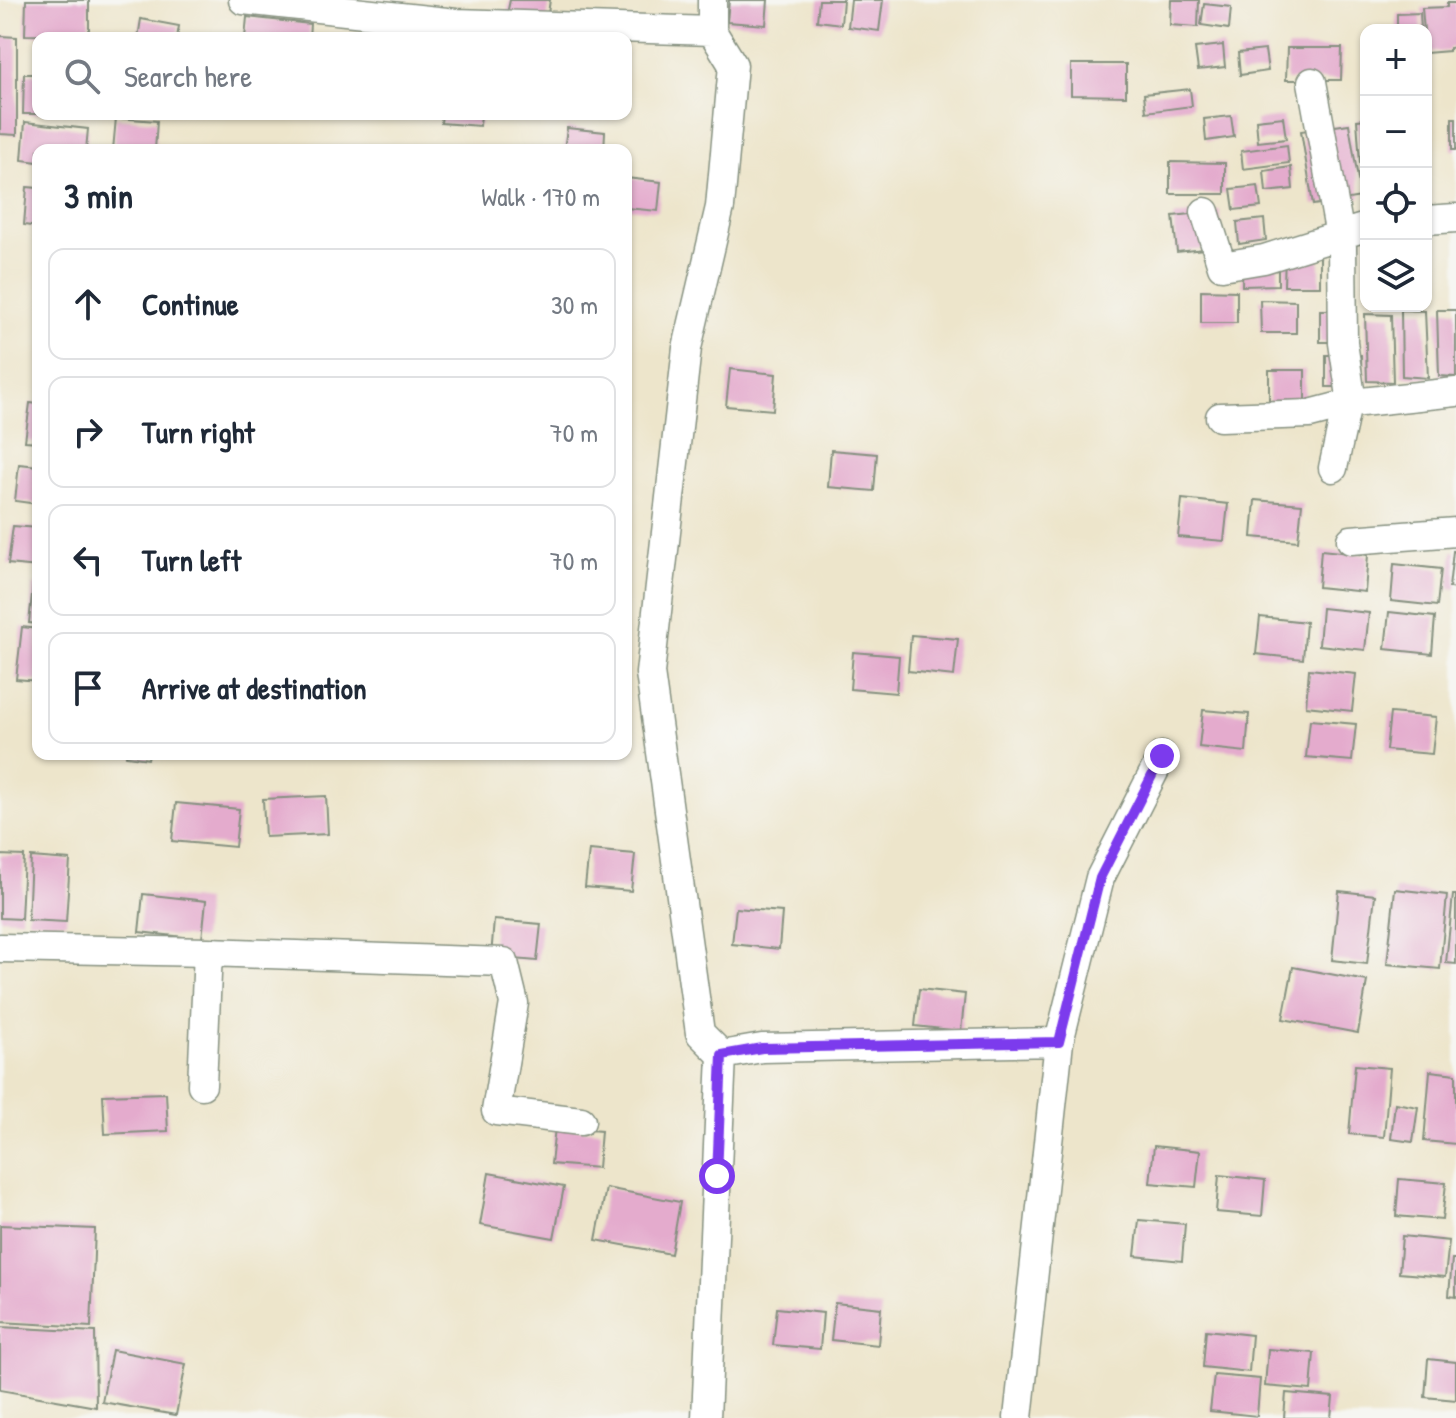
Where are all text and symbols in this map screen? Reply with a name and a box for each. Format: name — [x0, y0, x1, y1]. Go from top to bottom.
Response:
map controls — [1360, 24, 1432, 312]
button: + — [1360, 24, 1432, 96]
search box — [32, 32, 632, 120]
icon: search — [60, 54, 104, 98]
text: Search here — [124, 56, 252, 96]
button: − — [1360, 96, 1432, 168]
button: locate — [1360, 168, 1432, 240]
text: 3 min — [64, 173, 133, 219]
text: Walk · 170 m — [481, 179, 600, 214]
button: layers — [1360, 240, 1432, 312]
icon: ahead — [66, 282, 110, 326]
text: Continue — [142, 284, 239, 324]
text: 30 m — [551, 287, 598, 322]
icon: right — [66, 410, 110, 454]
text: Turn right — [142, 412, 255, 452]
text: 70 m — [550, 415, 598, 450]
icon: left — [66, 538, 110, 582]
text: Turn left — [142, 540, 241, 580]
text: 70 m — [550, 543, 598, 578]
icon: arrive — [66, 666, 110, 710]
text: Arrive at destination — [142, 668, 367, 708]
route end — [1144, 738, 1180, 774]
route start — [699, 1158, 735, 1194]

